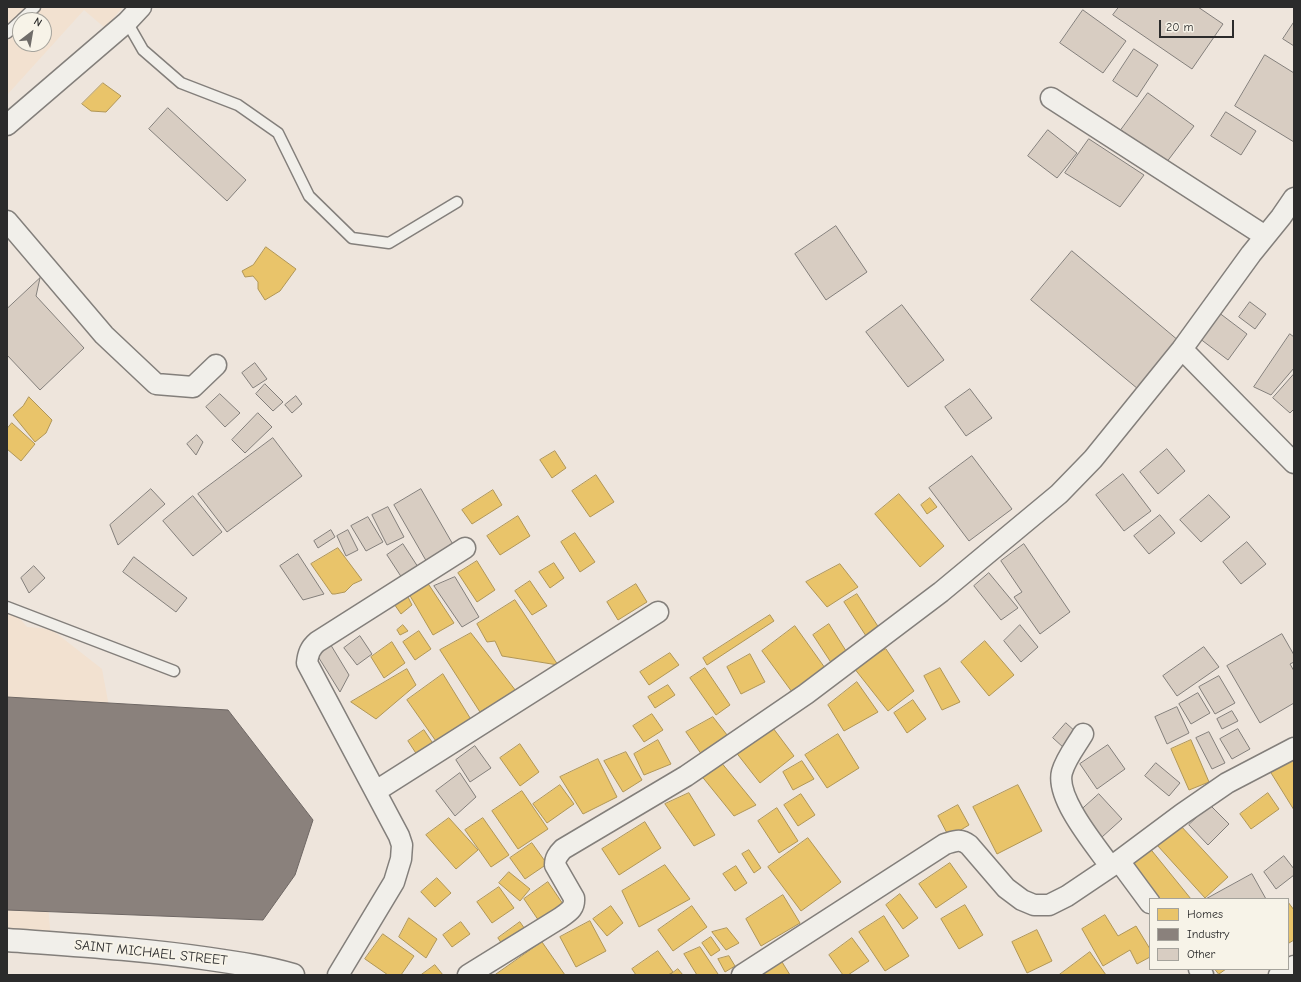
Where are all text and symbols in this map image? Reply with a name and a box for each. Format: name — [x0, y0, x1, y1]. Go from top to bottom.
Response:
north arrow — [12, 12, 52, 52]
scale bar — [1161, 12, 1236, 38]
text: N — [31, 15, 44, 30]
text: 20 m — [1166, 20, 1194, 34]
legend — [1149, 898, 1289, 970]
text: Homes — [1187, 907, 1223, 921]
text: Industry — [1187, 927, 1229, 941]
street label: SAINT MICHAEL STREET — [74, 937, 228, 969]
text: Other — [1187, 947, 1215, 961]

